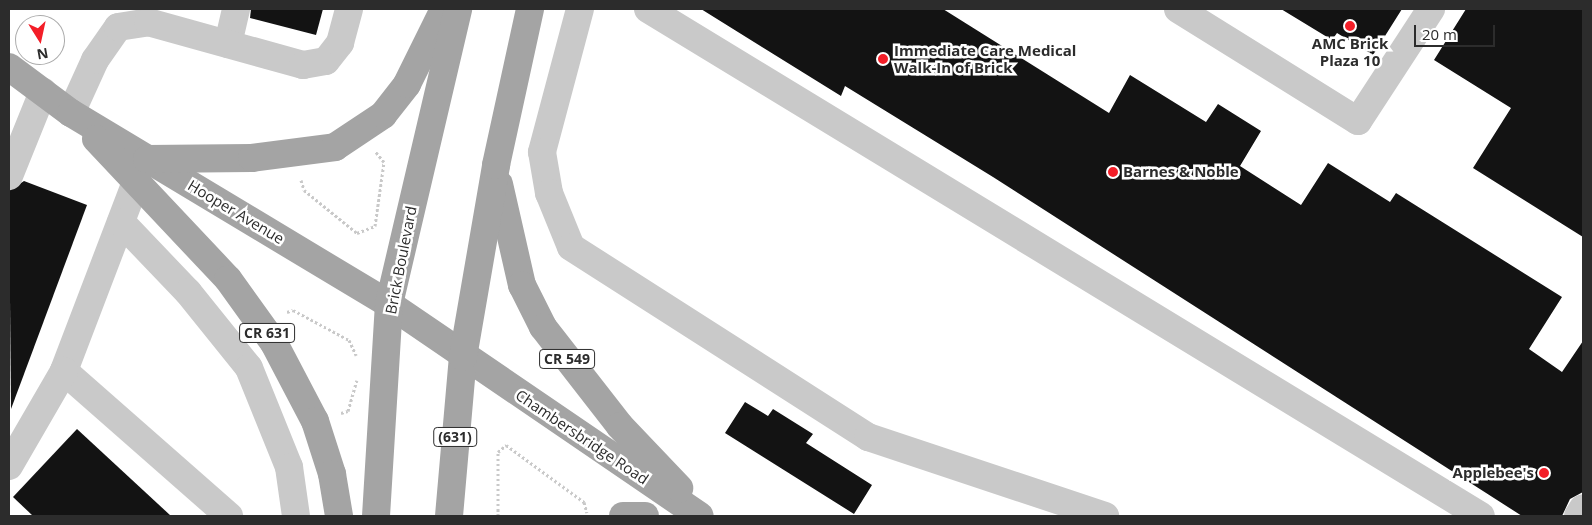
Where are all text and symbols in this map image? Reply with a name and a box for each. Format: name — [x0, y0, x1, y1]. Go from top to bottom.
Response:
north arrow — [15, 15, 65, 65]
scale bar — [1417, 15, 1498, 47]
marker: AMC Brick Plaza 10 — [1344, 20, 1356, 32]
text: 20 m — [1422, 24, 1457, 44]
place label: AMC Brick Plaza 10 — [1312, 34, 1388, 69]
place label: Immediate Care Medical Walk-In of Brick — [894, 41, 1076, 76]
text: N — [35, 44, 50, 65]
marker: Immediate Care Medical Walk-In of Brick — [876, 52, 890, 66]
place label: Barnes & Noble — [1123, 163, 1239, 181]
marker: Barnes & Noble — [1107, 166, 1119, 178]
street label: Hooper Avenue — [185, 176, 287, 248]
street label: Brick Boulevard — [382, 204, 420, 316]
road number: CR 631 — [238, 322, 296, 344]
road number: CR 549 — [538, 348, 596, 370]
street label: Chambersbridge Road — [512, 386, 652, 488]
road number: (631) — [432, 426, 478, 448]
place label: Applebee's — [1453, 464, 1534, 482]
marker: Applebee's — [1538, 467, 1550, 479]

